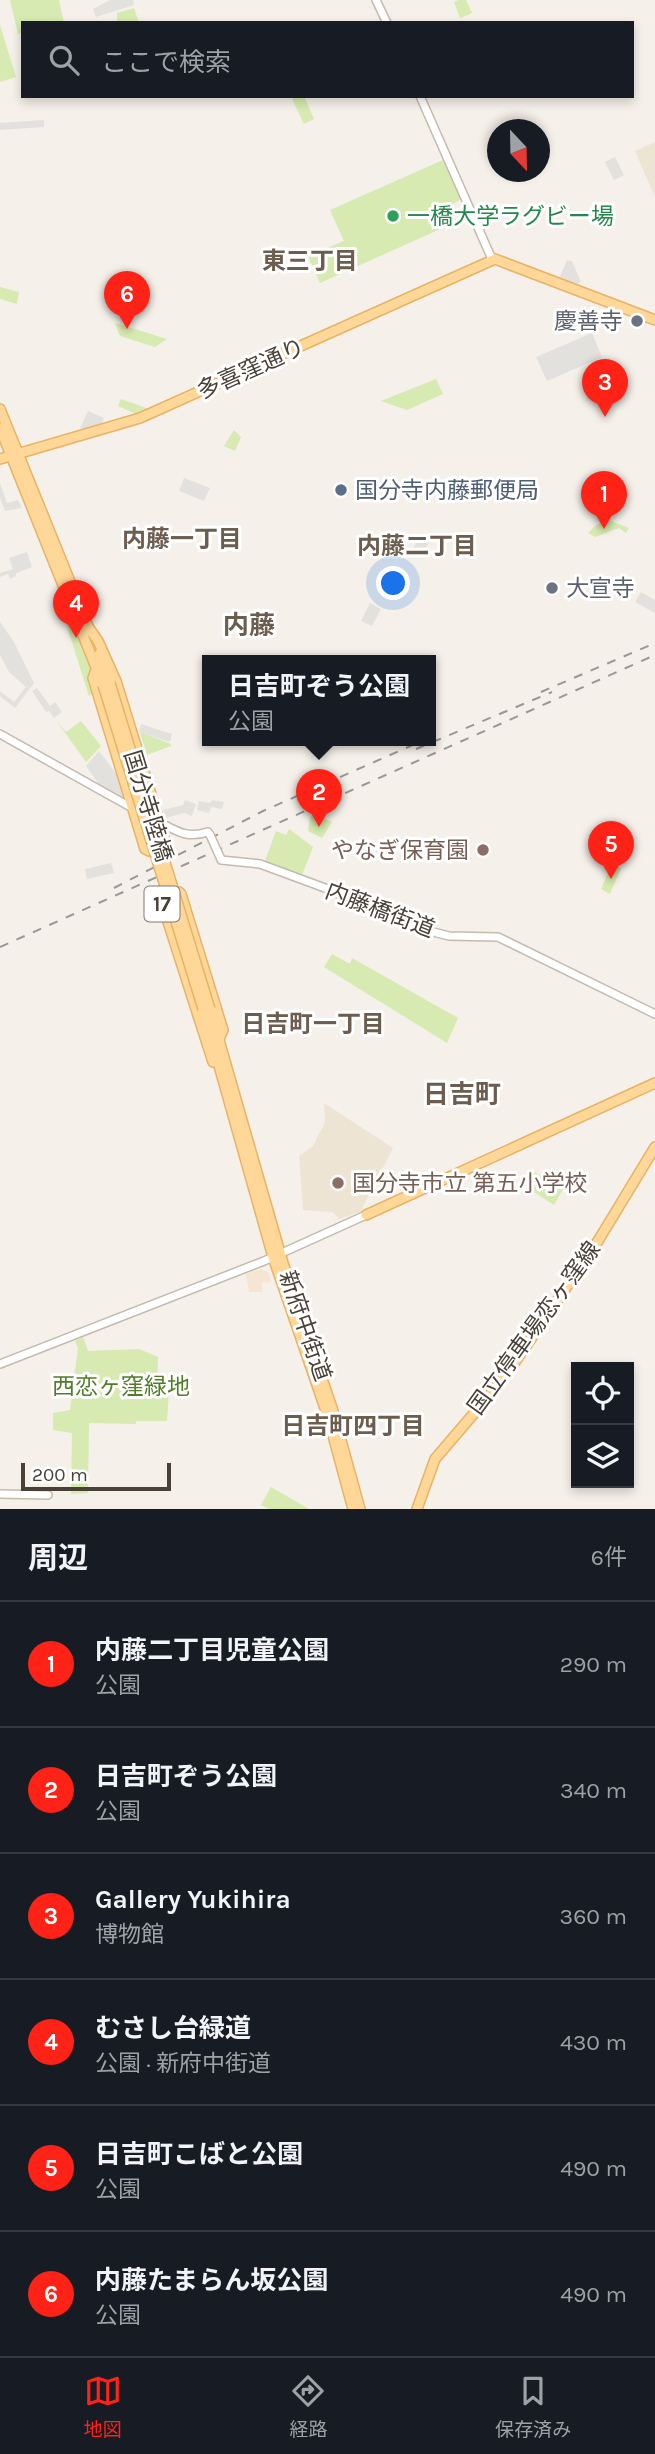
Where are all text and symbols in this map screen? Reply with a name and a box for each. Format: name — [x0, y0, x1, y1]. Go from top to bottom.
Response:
search box — [21, 21, 634, 98]
icon: search — [45, 41, 83, 79]
text: ここで検索 — [101, 47, 231, 78]
north arrow — [487, 119, 550, 182]
place label: 一橋大学ラグビー場 — [407, 203, 614, 230]
marker: 一橋大学ラグビー場 — [385, 208, 401, 224]
district label: 東三丁目 — [262, 247, 358, 275]
pin: 6 — [104, 271, 150, 329]
place label: 慶善寺 — [554, 308, 623, 335]
marker: 慶善寺 — [629, 313, 645, 329]
street label: 多喜窪通り — [193, 333, 309, 405]
pin: 3 — [582, 359, 628, 417]
pin: 1 — [581, 471, 627, 529]
place label: 国分寺内藤郵便局 — [355, 477, 539, 504]
marker: 国分寺内藤郵便局 — [333, 482, 349, 498]
district label: 内藤一丁目 — [122, 525, 242, 553]
district label: 内藤二丁目 — [357, 532, 477, 560]
your location — [376, 566, 410, 600]
place label: 大宣寺 — [566, 575, 635, 602]
pin: 4 — [53, 580, 99, 638]
marker: 大宣寺 — [544, 580, 560, 596]
district label: 内藤 — [223, 610, 275, 641]
popup — [202, 655, 436, 746]
text: 日吉町ぞう公園 — [228, 671, 410, 702]
text: 公園 — [228, 708, 274, 735]
street label: 国分寺陸橋 — [118, 747, 178, 865]
pin: 2 — [296, 769, 342, 827]
pin: 5 — [588, 821, 634, 879]
place label: やなぎ保育園 — [331, 837, 469, 864]
marker: やなぎ保育園 — [475, 842, 491, 858]
street label: 内藤橋街道 — [321, 877, 439, 943]
road number: 17 — [144, 886, 180, 922]
district label: 日吉町一丁目 — [241, 1010, 385, 1038]
district label: 日吉町 — [423, 1079, 501, 1110]
place label: 国分寺市立 第五小学校 — [352, 1170, 587, 1197]
marker: 国分寺市立 第五小学校 — [330, 1175, 346, 1191]
street label: 国立停車場恋ヶ窪線 — [462, 1236, 606, 1420]
street label: 新府中街道 — [274, 1267, 336, 1385]
map controls — [571, 1362, 634, 1488]
button: locate — [571, 1362, 634, 1425]
park label: 西恋ヶ窪緑地 — [52, 1373, 190, 1400]
district label: 日吉町四丁目 — [281, 1412, 425, 1440]
button: layers — [571, 1425, 634, 1488]
scale bar — [21, 1460, 172, 1492]
text: 200 m — [32, 1464, 88, 1486]
text: 周辺 — [28, 1540, 88, 1576]
text: 6件 — [591, 1544, 627, 1571]
text: 内藤二丁目児童公園 — [95, 1635, 329, 1666]
text: 1 — [47, 1651, 55, 1678]
text: 290 m — [560, 1651, 627, 1678]
text: 公園 — [95, 1672, 141, 1699]
text: 日吉町ぞう公園 — [95, 1761, 277, 1792]
text: 2 — [44, 1777, 58, 1804]
text: 340 m — [560, 1777, 627, 1804]
text: 公園 — [95, 1798, 141, 1825]
text: Gallery Yukihira — [95, 1884, 291, 1915]
text: 3 — [44, 1903, 58, 1930]
text: 360 m — [560, 1903, 627, 1930]
text: 博物館 — [95, 1921, 164, 1948]
text: むさし台緑道 — [95, 2013, 251, 2044]
text: 4 — [44, 2029, 58, 2056]
text: 430 m — [560, 2029, 627, 2056]
text: 公園 · 新府中街道 — [95, 2050, 271, 2077]
text: 日吉町こばと公園 — [95, 2139, 303, 2170]
text: 5 — [44, 2155, 58, 2182]
text: 490 m — [560, 2155, 627, 2182]
text: 公園 — [95, 2176, 141, 2203]
text: 内藤たまらん坂公園 — [95, 2265, 328, 2296]
text: 6 — [44, 2281, 58, 2308]
text: 490 m — [560, 2281, 627, 2308]
text: 公園 — [95, 2302, 141, 2329]
tab: 地図 — [84, 2372, 122, 2441]
tab: 経路 — [289, 2372, 327, 2441]
tab: 保存済み — [495, 2372, 571, 2441]

